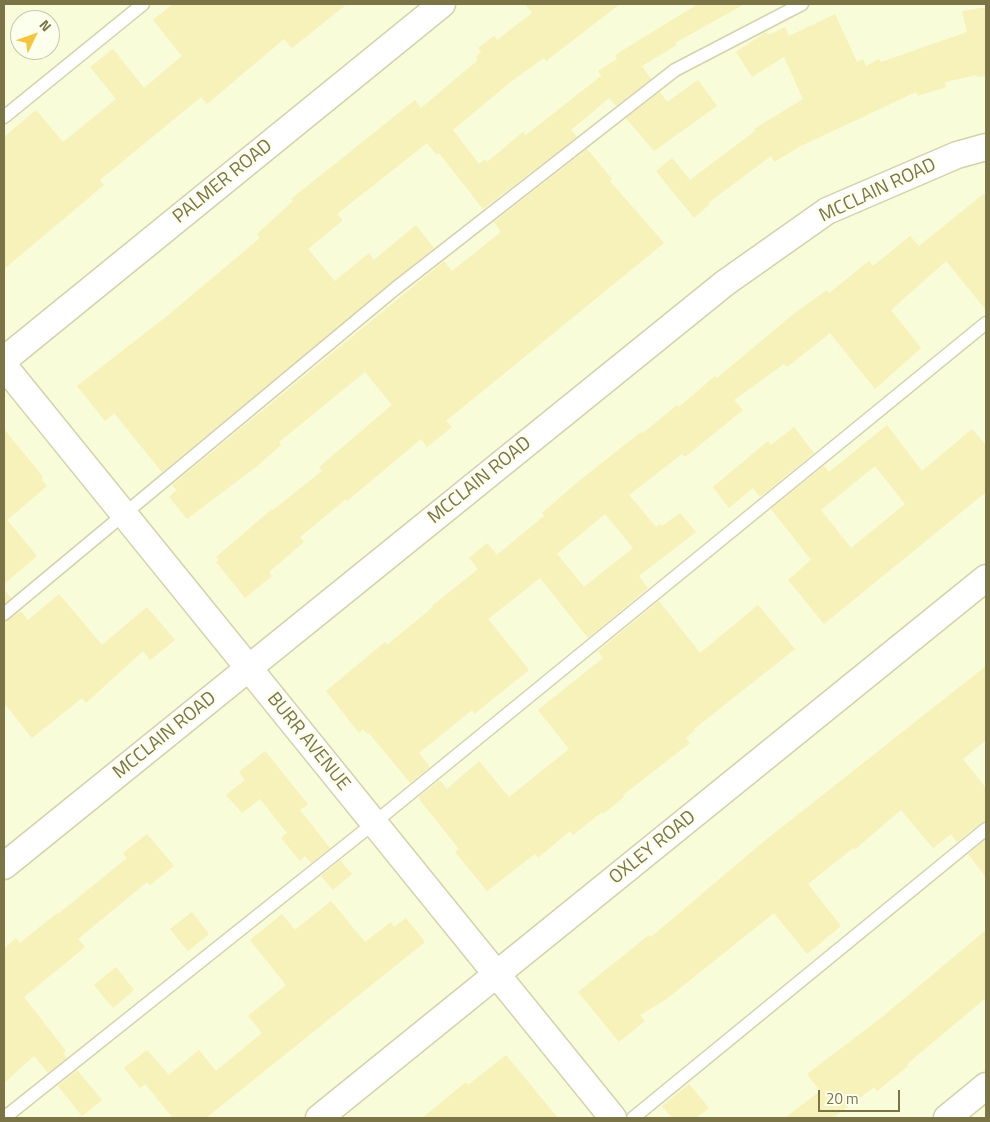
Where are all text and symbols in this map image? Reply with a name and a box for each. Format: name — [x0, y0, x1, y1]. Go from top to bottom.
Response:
north arrow — [10, 10, 60, 60]
text: N — [35, 15, 57, 36]
street label: PALMER ROAD — [169, 135, 277, 229]
street label: MCCLAIN ROAD — [816, 154, 940, 228]
street label: MCCLAIN ROAD — [424, 432, 536, 530]
street label: MCCLAIN ROAD — [109, 687, 221, 785]
street label: BURR AVENUE — [262, 688, 354, 796]
street label: OXLEY ROAD — [605, 806, 701, 890]
scale bar — [820, 1080, 902, 1112]
text: 20 m — [826, 1087, 859, 1110]

